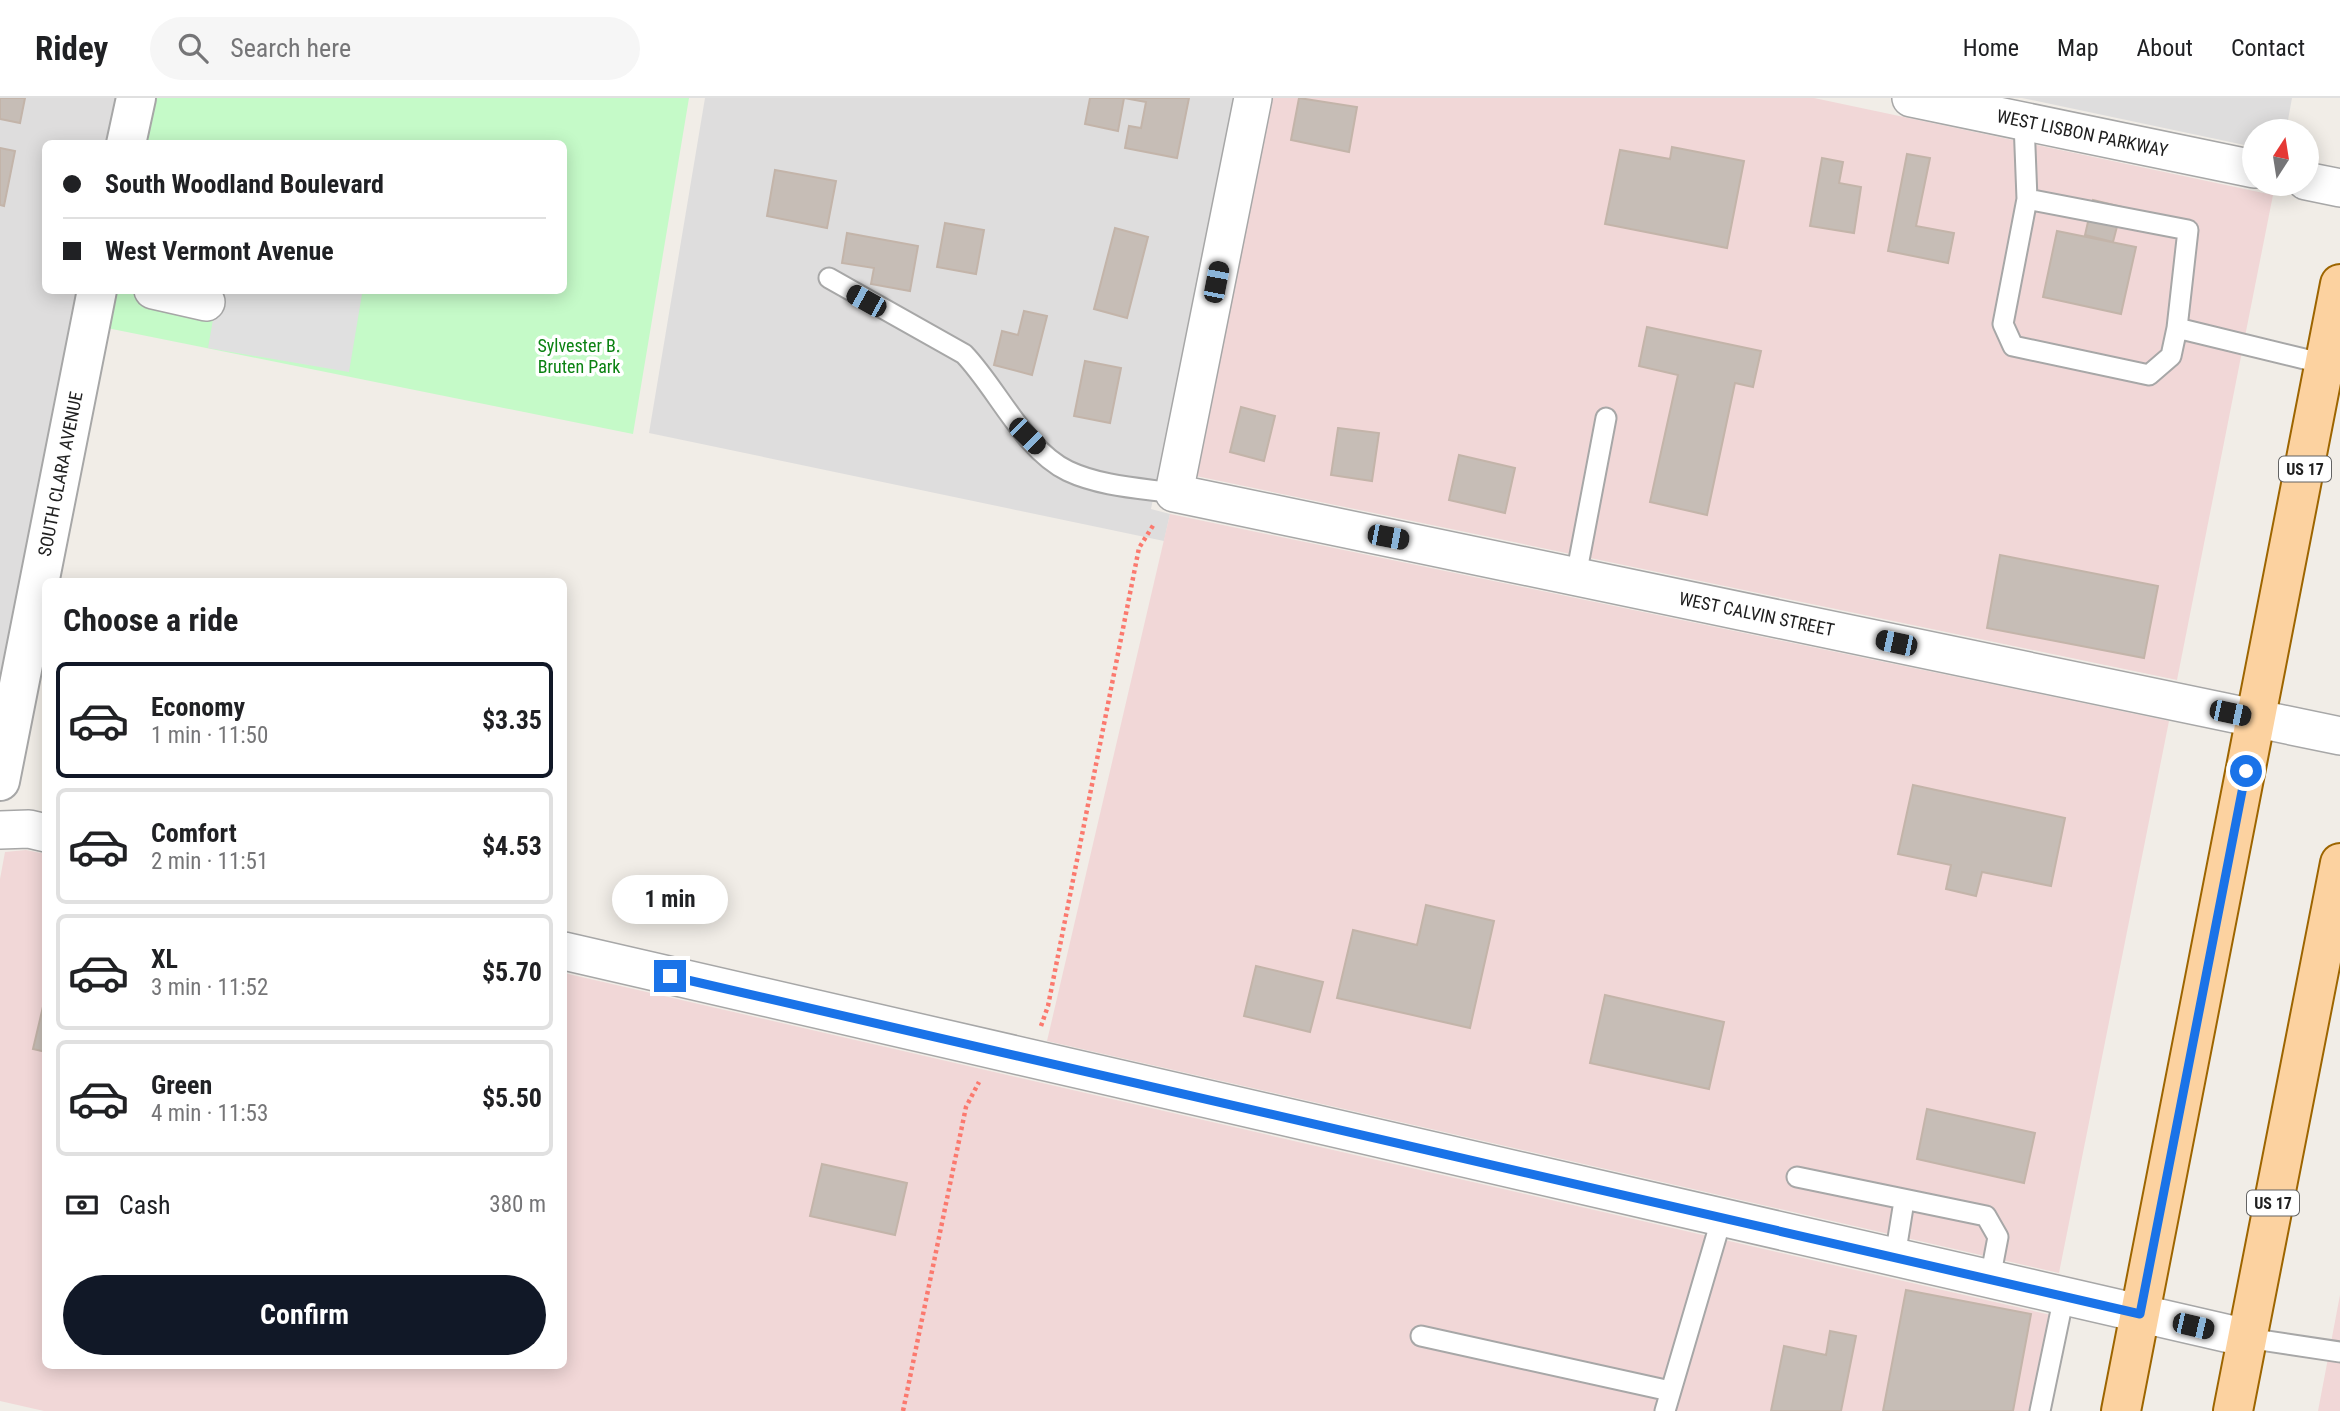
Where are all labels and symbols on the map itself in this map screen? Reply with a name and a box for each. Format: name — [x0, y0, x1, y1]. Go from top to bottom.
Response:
street label: WEST LISBON PARKWAY — [1995, 105, 2171, 161]
north arrow — [2242, 119, 2319, 196]
car — [1202, 259, 1231, 305]
car — [843, 282, 890, 320]
park label: Sylvester B. Bruten Park — [537, 335, 621, 377]
street label: SOUTH CLARA AVENUE — [34, 390, 87, 558]
car — [1005, 414, 1050, 458]
road number: US 17 — [2279, 456, 2331, 482]
car — [1366, 523, 1411, 551]
street label: WEST CALVIN STREET — [1677, 587, 1836, 640]
car — [1874, 628, 1919, 658]
car — [2208, 698, 2253, 728]
route start — [2230, 755, 2262, 787]
callout: 1 min — [612, 874, 728, 924]
route end — [654, 960, 686, 992]
road number: US 17 — [2247, 1190, 2299, 1216]
car — [2171, 1311, 2216, 1341]

